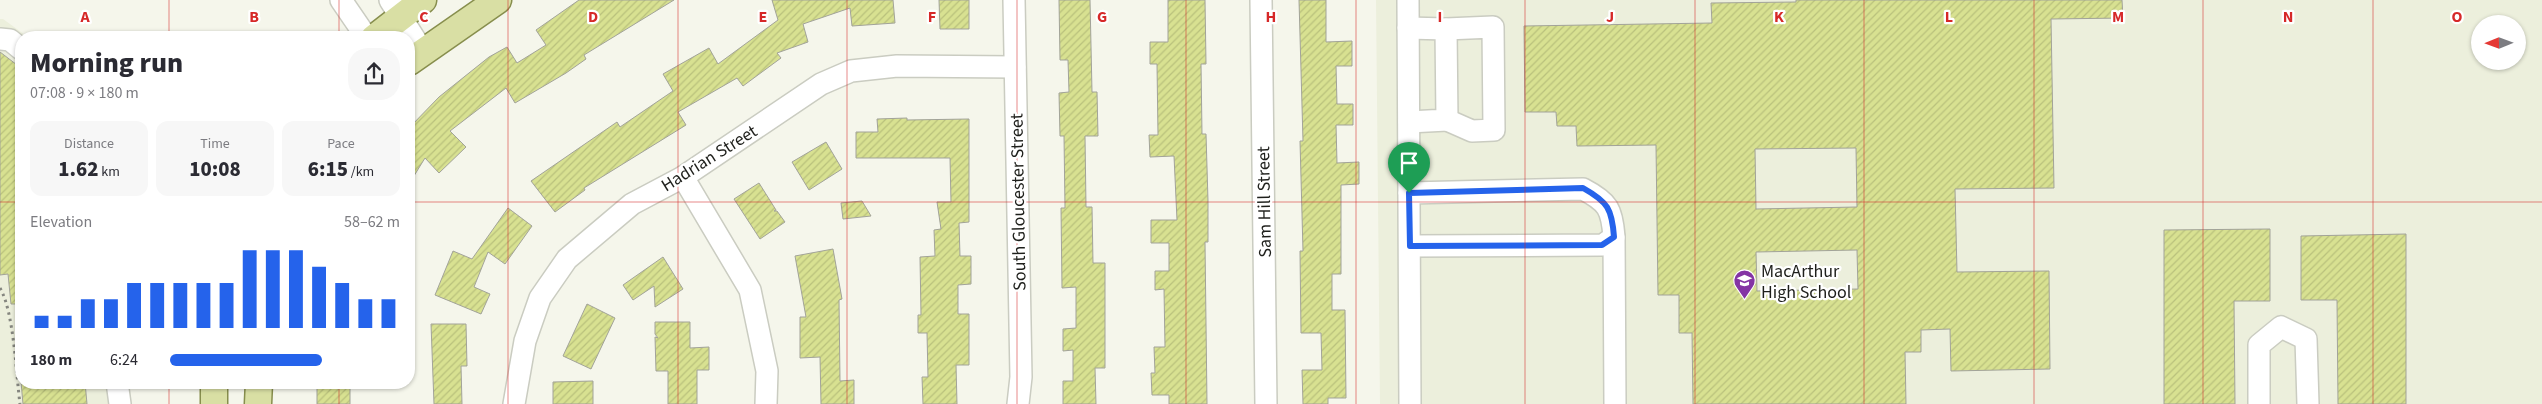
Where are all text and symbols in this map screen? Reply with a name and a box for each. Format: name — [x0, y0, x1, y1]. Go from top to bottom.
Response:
text: A — [79, 6, 90, 28]
text: B — [249, 6, 259, 28]
text: C — [419, 6, 429, 28]
text: D — [588, 6, 598, 28]
text: E — [759, 6, 767, 28]
text: F — [928, 6, 936, 28]
text: G — [1097, 6, 1107, 28]
text: H — [1266, 6, 1276, 28]
text: I — [1438, 6, 1442, 28]
text: J — [1606, 6, 1614, 28]
text: K — [1774, 6, 1784, 28]
text: L — [1945, 6, 1953, 28]
text: M — [2112, 6, 2124, 28]
text: N — [2283, 6, 2293, 28]
text: O — [2452, 6, 2463, 28]
north arrow — [2471, 15, 2526, 70]
map controls — [2471, 15, 2526, 70]
text: Morning run — [30, 43, 183, 83]
button: share — [348, 48, 400, 100]
text: 07:08 · 9 × 180 m — [30, 82, 139, 104]
street label: South Gloucester Street — [1004, 113, 1033, 291]
street label: Hadrian Street — [656, 119, 762, 198]
text: Distance — [64, 134, 114, 154]
text: Time — [200, 134, 230, 154]
text: Pace — [327, 134, 355, 154]
pin — [1388, 142, 1430, 193]
street label: Sam Hill Street — [1251, 146, 1278, 258]
icon: arrive — [1395, 149, 1423, 177]
text: 1.62 — [58, 154, 98, 184]
text: 10:08 — [189, 154, 241, 184]
text: 6:15 — [308, 154, 348, 184]
text: km — [98, 162, 120, 182]
text: /km — [348, 162, 374, 182]
text: Elevation — [30, 211, 92, 233]
text: 58–62 m — [344, 211, 400, 233]
place label: MacArthur High School — [1761, 259, 1851, 305]
school or university icon: MacArthur High School — [1733, 269, 1757, 300]
text: 180 m — [30, 349, 72, 371]
text: 6:24 — [110, 349, 138, 371]

